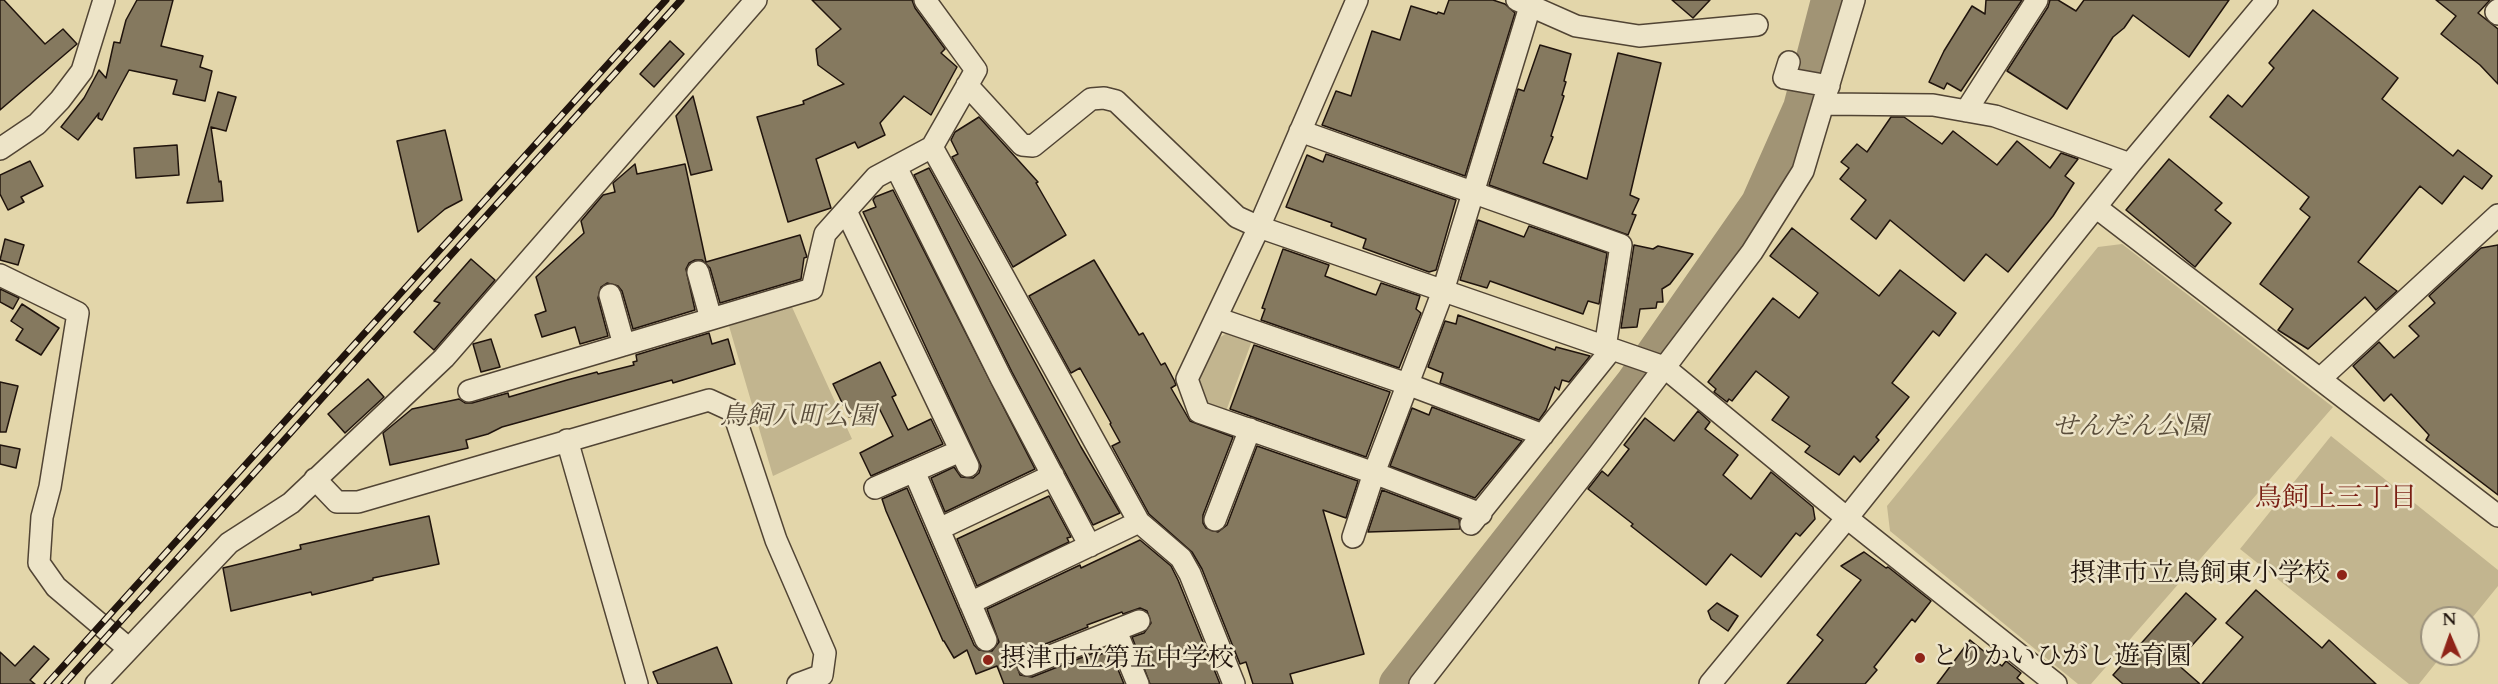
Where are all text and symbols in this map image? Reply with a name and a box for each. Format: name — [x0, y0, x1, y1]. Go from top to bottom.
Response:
park label: 鳥飼八町公園 — [720, 402, 876, 434]
park label: せんだん公園 — [2052, 412, 2208, 444]
district label: 鳥飼上三丁目 — [2255, 484, 2417, 516]
place label: 摂津市立鳥飼東小学校 — [2070, 559, 2330, 591]
marker: 摂津市立鳥飼東小学校 — [2335, 568, 2349, 582]
north arrow — [2420, 606, 2480, 666]
text: N — [2442, 609, 2457, 631]
place label: とりかいひがし遊育園 — [1932, 642, 2192, 674]
place label: 摂津市立第五中学校 — [1000, 644, 1234, 676]
marker: とりかいひがし遊育園 — [1913, 651, 1927, 665]
marker: 摂津市立第五中学校 — [981, 653, 995, 667]

